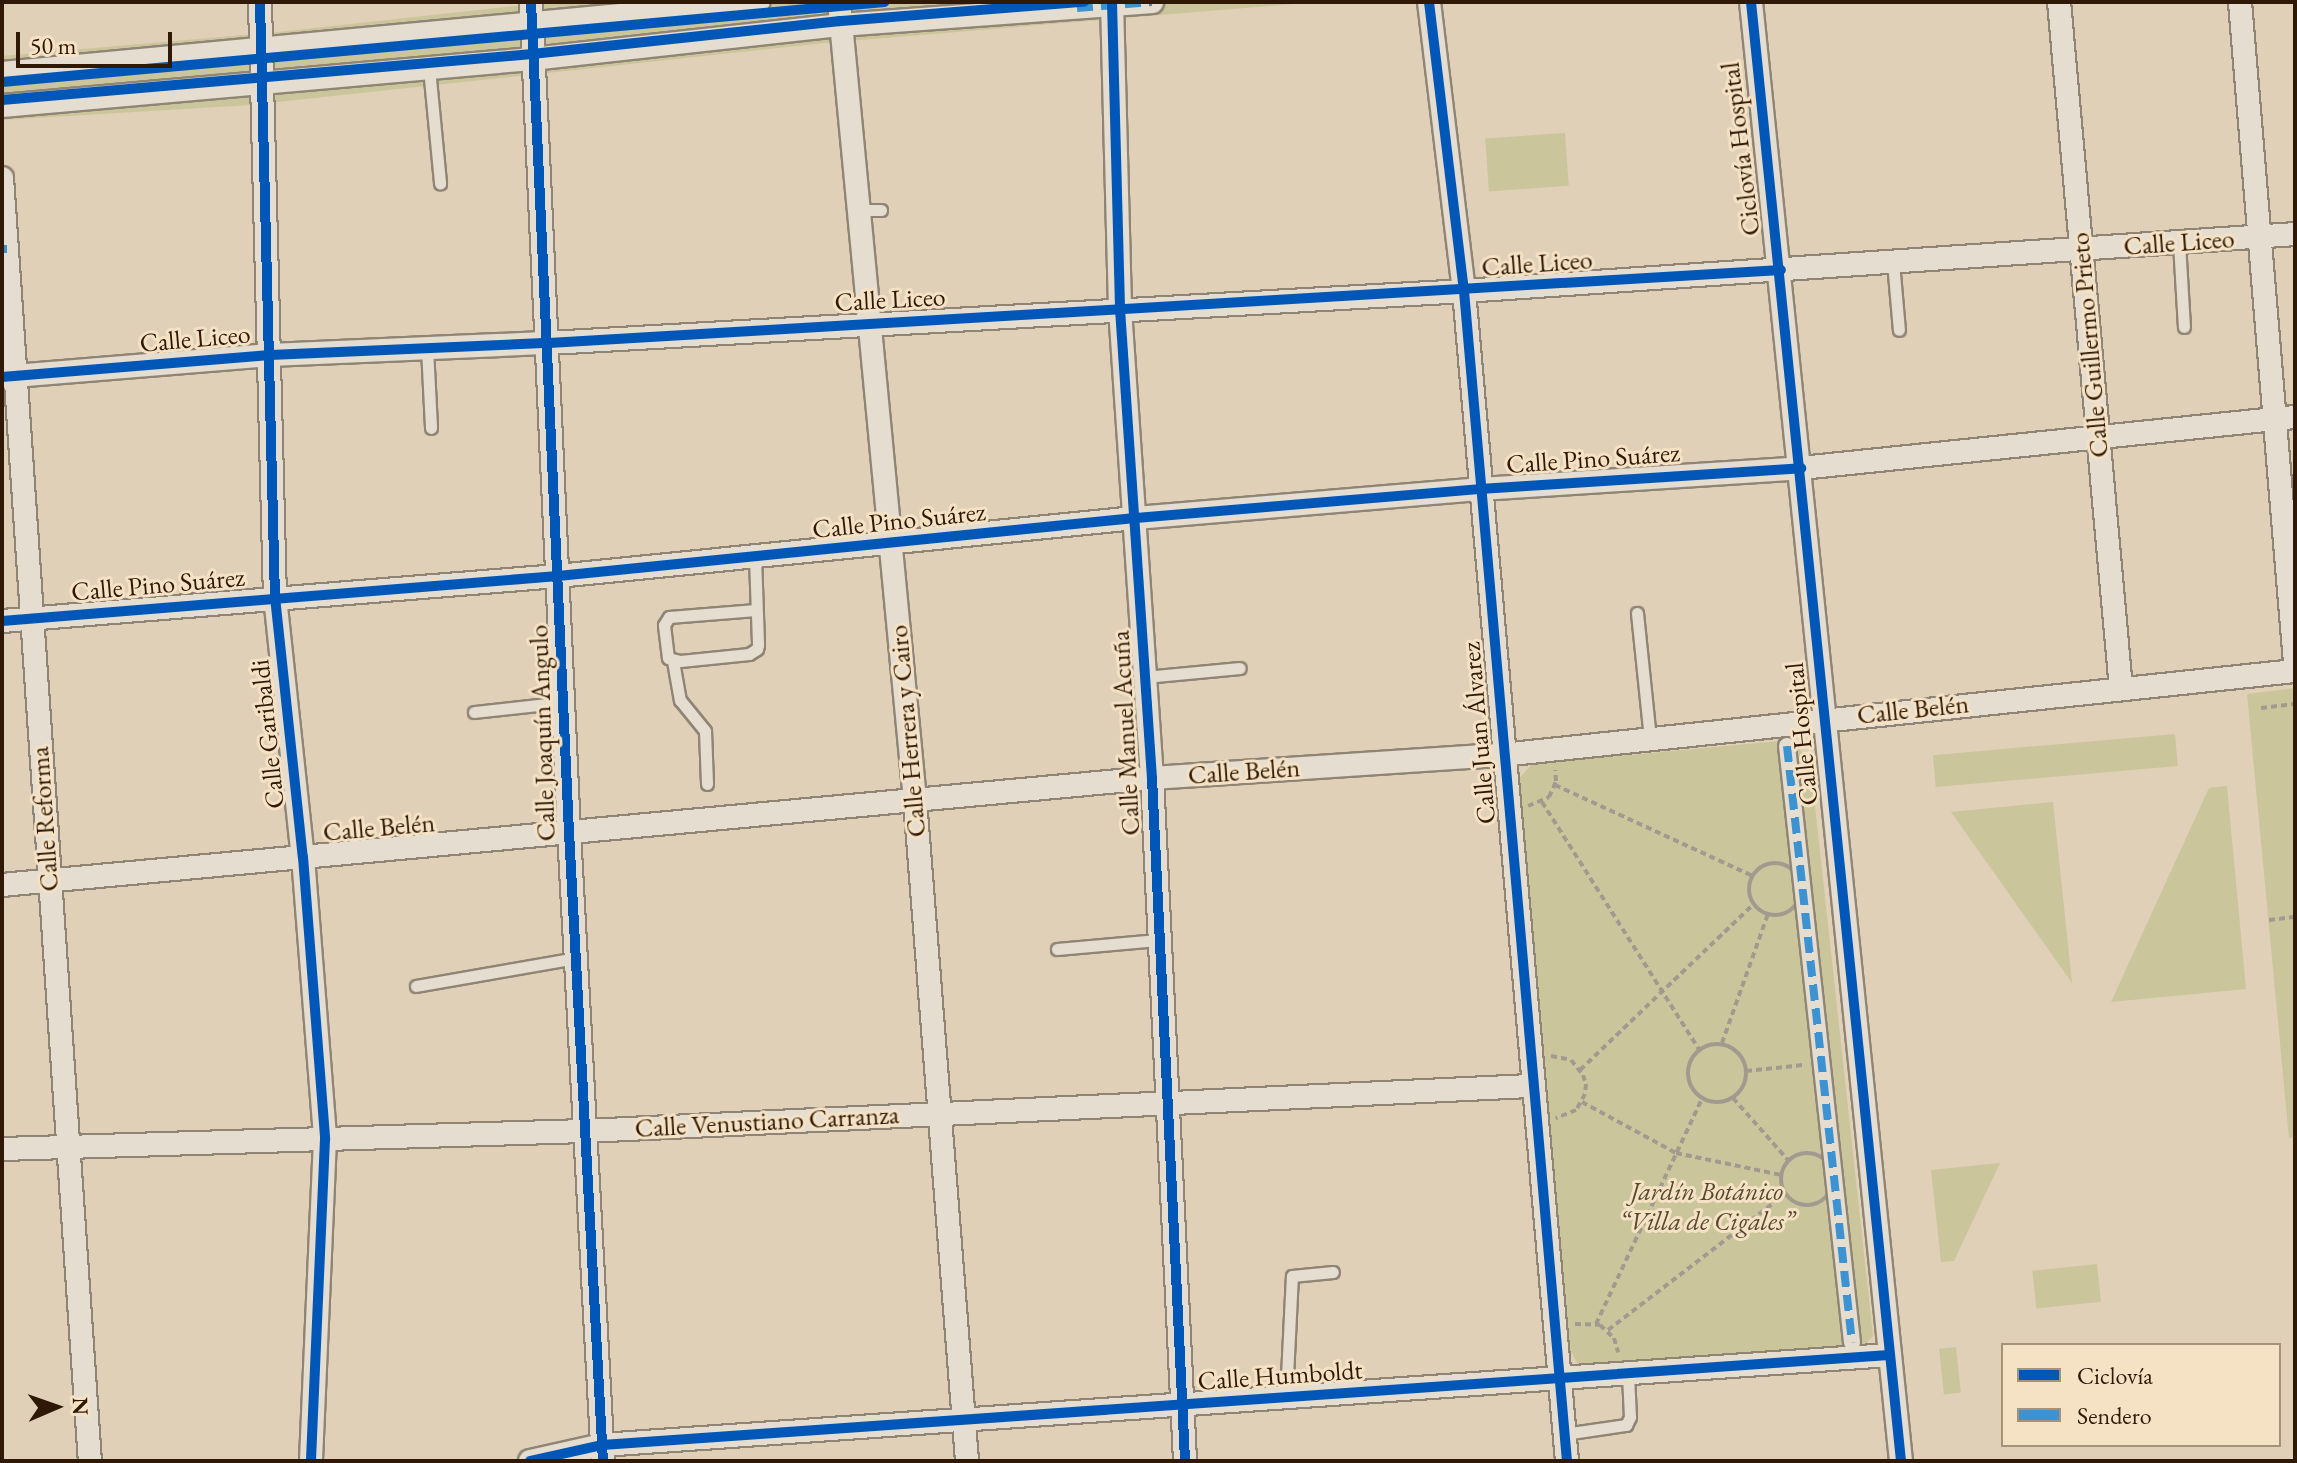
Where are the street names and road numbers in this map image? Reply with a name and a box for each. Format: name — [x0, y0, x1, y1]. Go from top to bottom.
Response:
street label: Ciclovía Hospital — [1715, 61, 1767, 237]
street label: Calle Liceo — [2123, 224, 2235, 262]
street label: Calle Guillermo Prieto — [2065, 231, 2115, 459]
street label: Calle Liceo — [1481, 245, 1593, 283]
street label: Calle Liceo — [834, 282, 946, 318]
street label: Calle Liceo — [138, 319, 252, 359]
street label: Calle Pino Suárez — [1505, 437, 1681, 481]
street label: Calle Pino Suárez — [811, 496, 987, 546]
street label: Calle Pino Suárez — [70, 562, 246, 608]
street label: Calle Joaquín Angulo — [524, 624, 562, 842]
street label: Calle Herrera y Cairo — [883, 624, 933, 838]
street label: Calle Manuel Acuña — [1105, 630, 1147, 836]
street label: Calle Juan Álvarez — [1455, 641, 1503, 825]
street label: Calle Garibaldi — [245, 658, 291, 810]
street label: Calle Hospital — [1779, 661, 1825, 807]
street label: Calle Belén — [1856, 689, 1970, 731]
street label: Calle Reforma — [24, 746, 66, 892]
street label: Calle Belén — [1187, 753, 1301, 791]
street label: Calle Belén — [322, 808, 436, 848]
street label: Calle Venustiano Carranza — [634, 1099, 900, 1145]
street label: Calle Humboldt — [1197, 1355, 1363, 1397]

